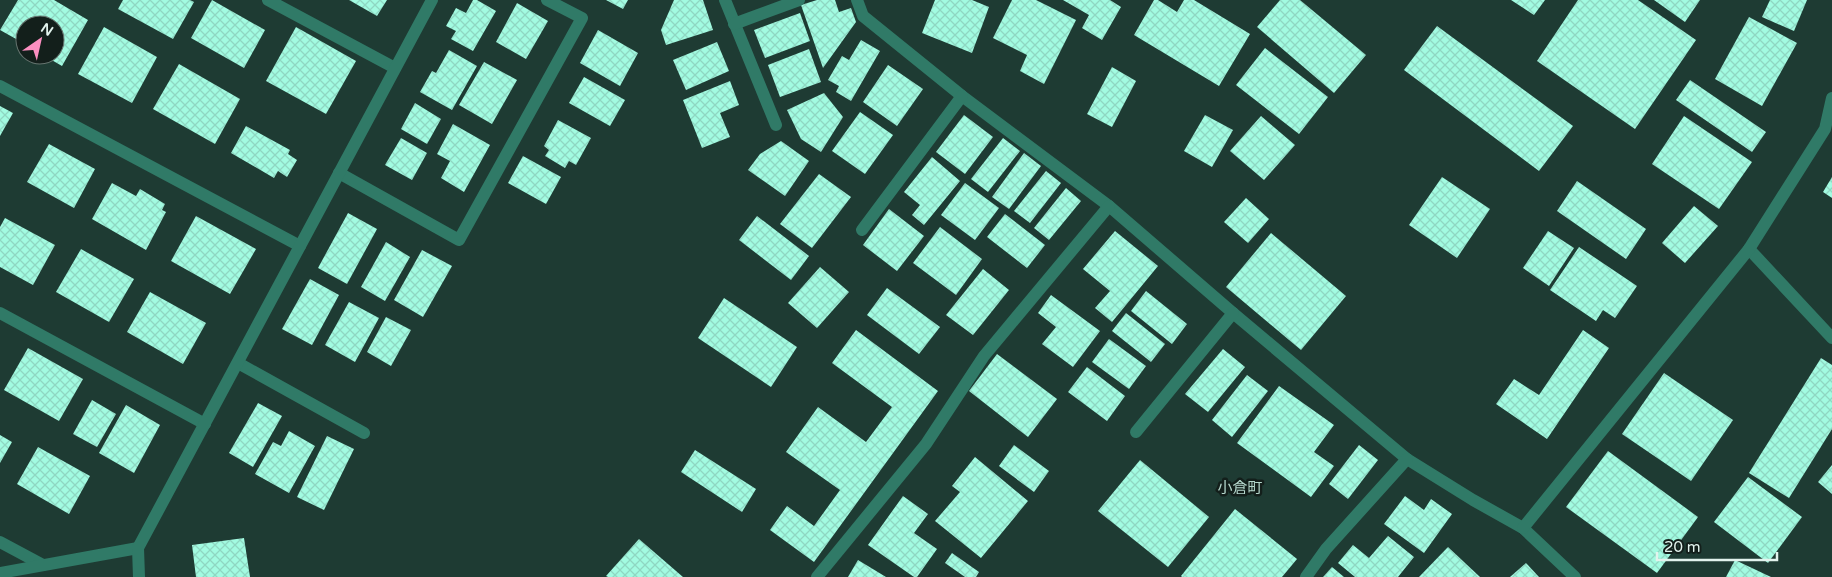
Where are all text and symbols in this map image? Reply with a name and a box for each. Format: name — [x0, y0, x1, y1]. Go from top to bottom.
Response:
north arrow — [15, 15, 65, 65]
text: N — [38, 19, 56, 40]
district label: 小倉町 — [1217, 479, 1263, 497]
scale bar — [1657, 530, 1777, 562]
text: 20 m — [1664, 538, 1701, 556]

